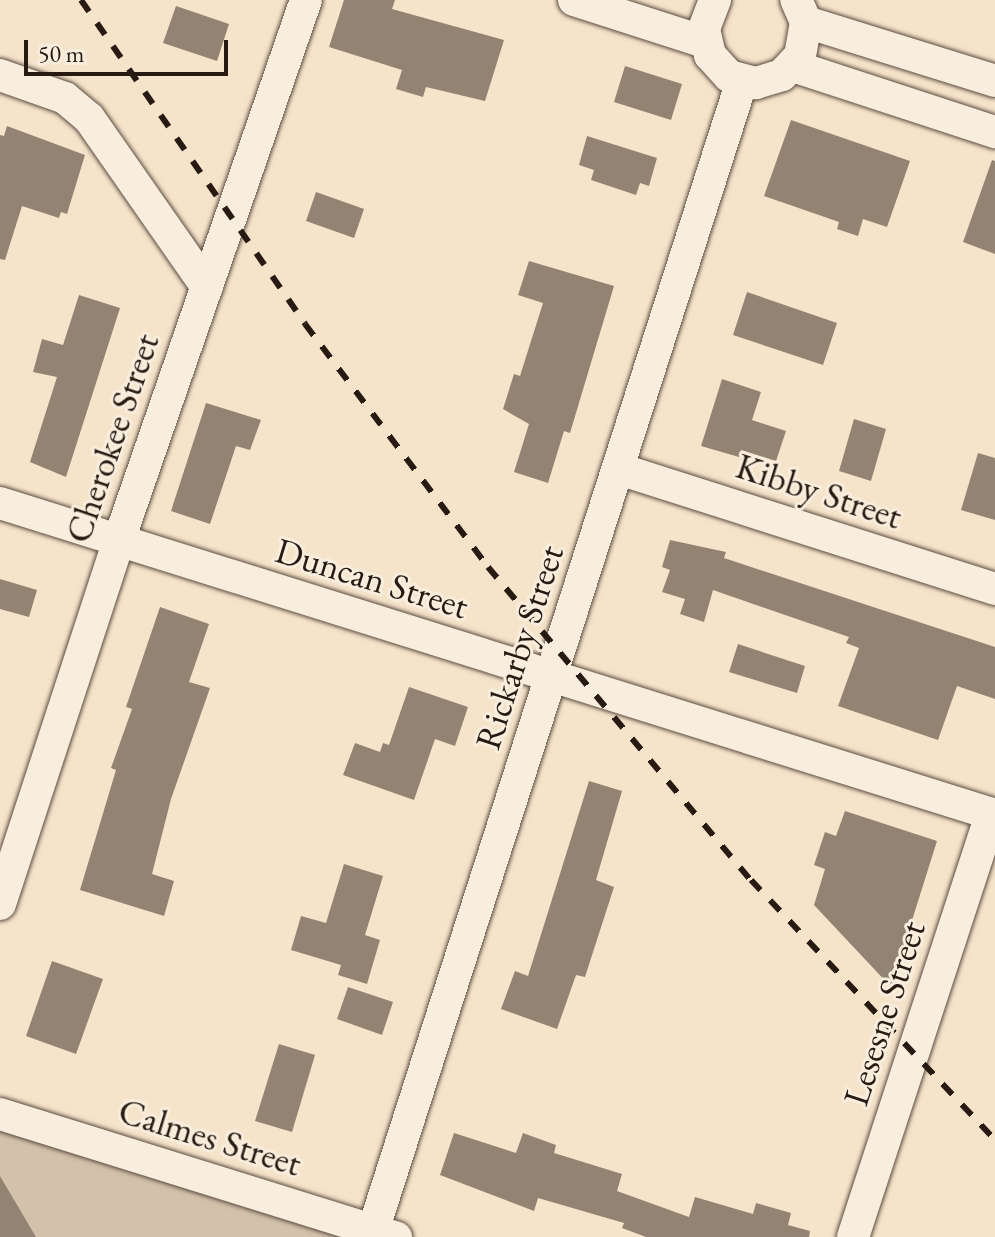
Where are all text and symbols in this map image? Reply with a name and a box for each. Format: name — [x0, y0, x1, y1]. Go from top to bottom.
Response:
scale bar — [28, 24, 232, 74]
text: 50 m — [38, 38, 85, 69]
street label: Cherokee Street — [56, 328, 168, 548]
street label: Kibby Street — [731, 444, 907, 538]
street label: Duncan Street — [271, 528, 473, 628]
street label: Rickarby Street — [466, 539, 572, 755]
street label: Lesesne Street — [834, 915, 934, 1111]
street label: Calmes Street — [114, 1089, 306, 1185]

